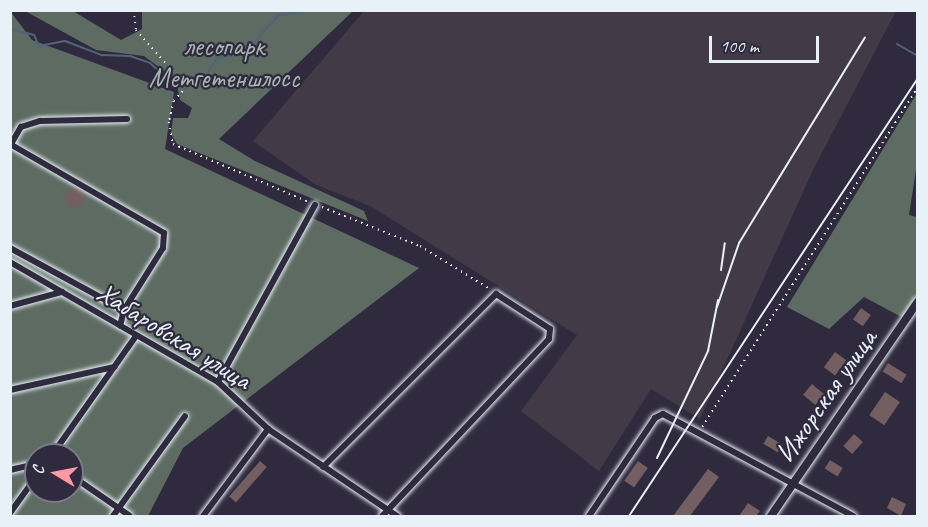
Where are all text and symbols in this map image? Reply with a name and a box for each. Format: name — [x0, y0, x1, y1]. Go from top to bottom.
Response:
scale bar — [712, 24, 822, 62]
park label: лесопарк Метгетеншлосс — [149, 29, 299, 95]
text: 100 m — [720, 35, 759, 57]
street label: Хабаровская улица — [90, 275, 258, 397]
street label: Ижорская улица — [768, 323, 884, 469]
north arrow — [24, 443, 84, 503]
text: С — [28, 465, 49, 476]

